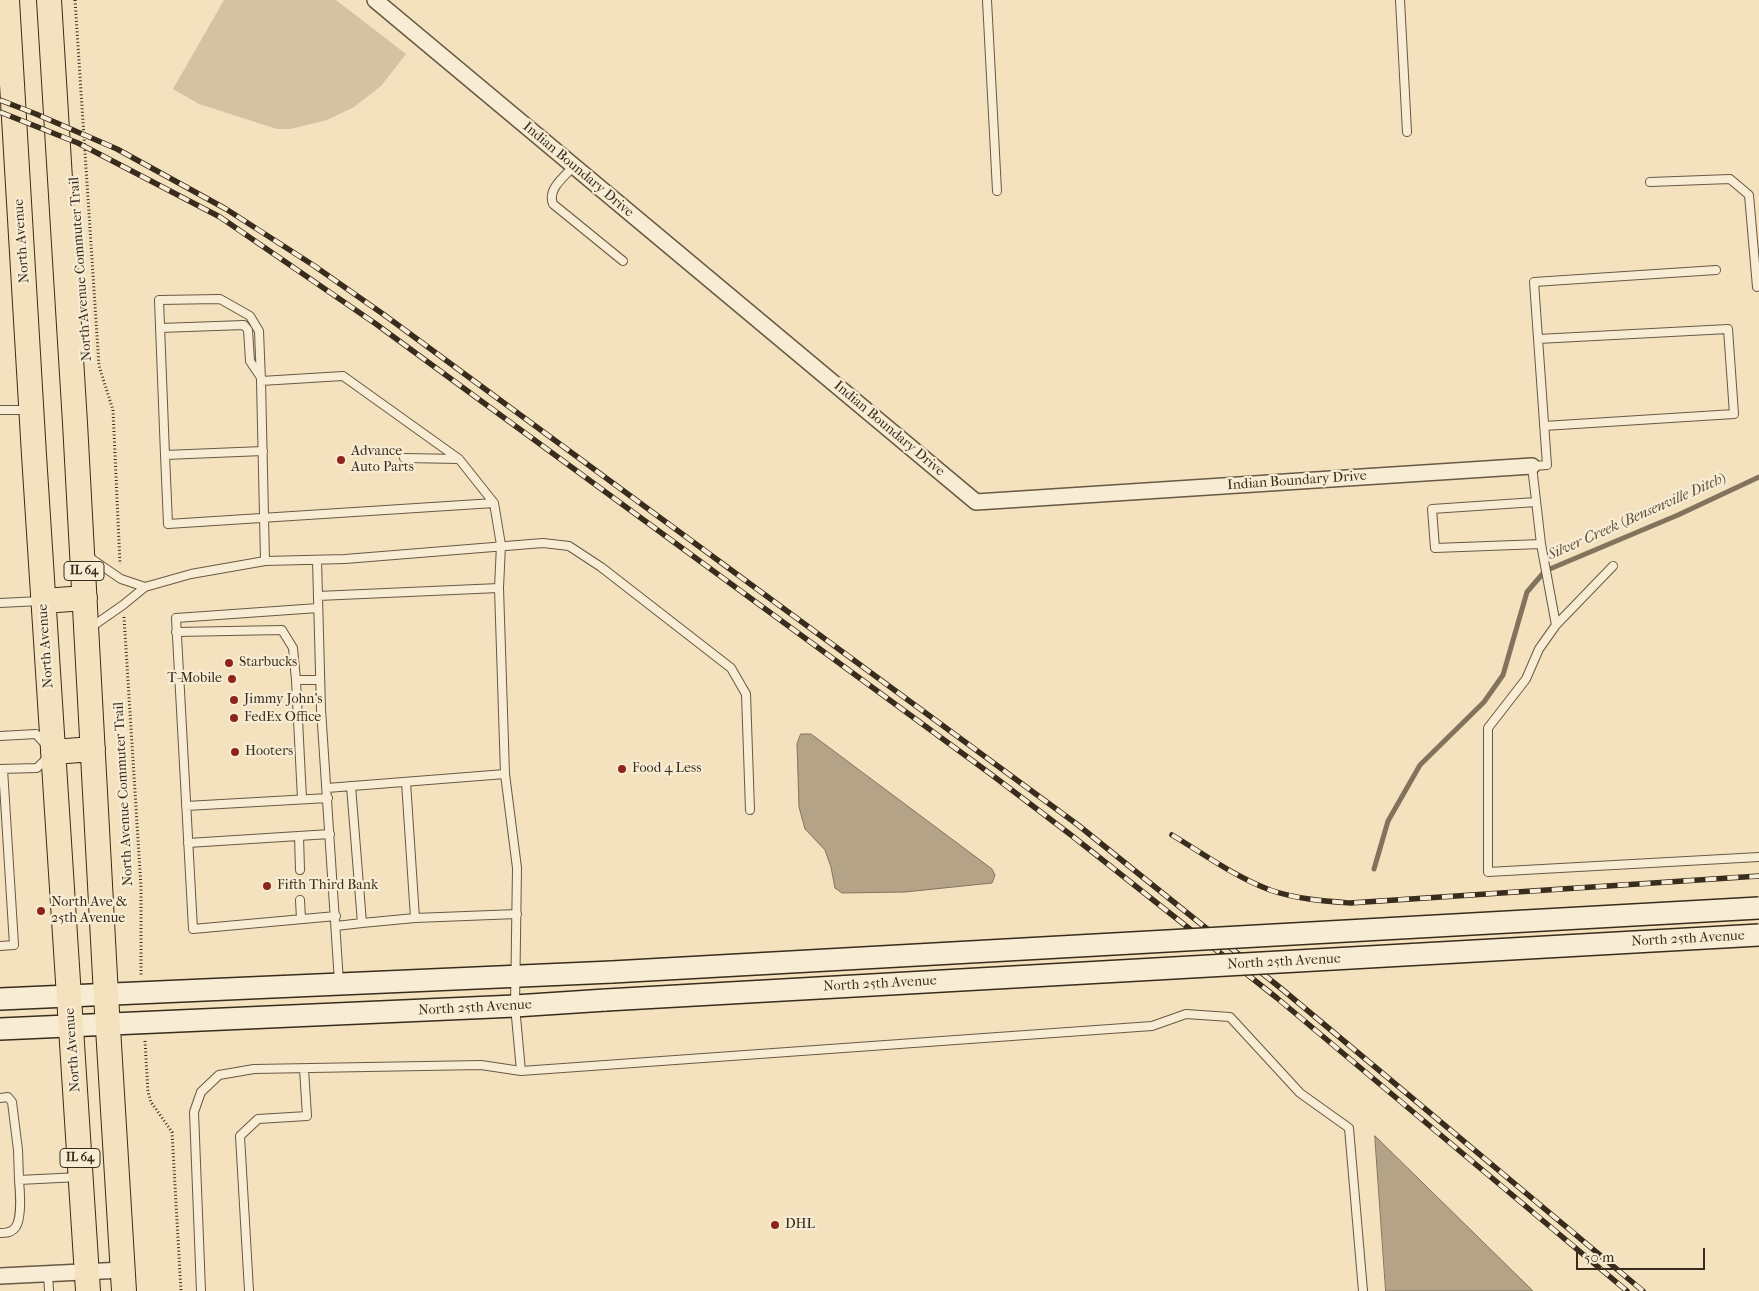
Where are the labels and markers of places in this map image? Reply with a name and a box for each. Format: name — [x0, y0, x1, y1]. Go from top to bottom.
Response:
place label: Advance Auto Parts — [351, 444, 414, 477]
marker: Advance Auto Parts — [335, 454, 347, 466]
place label: Starbucks — [239, 655, 297, 671]
marker: Starbucks — [223, 657, 235, 669]
place label: T-Mobile — [167, 671, 222, 687]
marker: T-Mobile — [226, 673, 238, 685]
place label: Jimmy John's — [244, 692, 322, 708]
marker: Jimmy John's — [228, 694, 240, 706]
place label: FedEx Office — [244, 710, 321, 726]
marker: FedEx Office — [228, 712, 240, 724]
place label: Hooters — [245, 744, 293, 760]
marker: Hooters — [229, 746, 241, 758]
place label: Food 4 Less — [632, 761, 701, 777]
marker: Food 4 Less — [616, 763, 628, 775]
place label: Fifth Third Bank — [277, 878, 378, 894]
marker: Fifth Third Bank — [261, 880, 273, 892]
place label: North Ave & 25th Avenue — [51, 895, 127, 928]
marker: North Ave & 25th Avenue — [35, 905, 47, 917]
place label: DHL — [785, 1217, 815, 1233]
marker: DHL — [769, 1219, 781, 1231]

